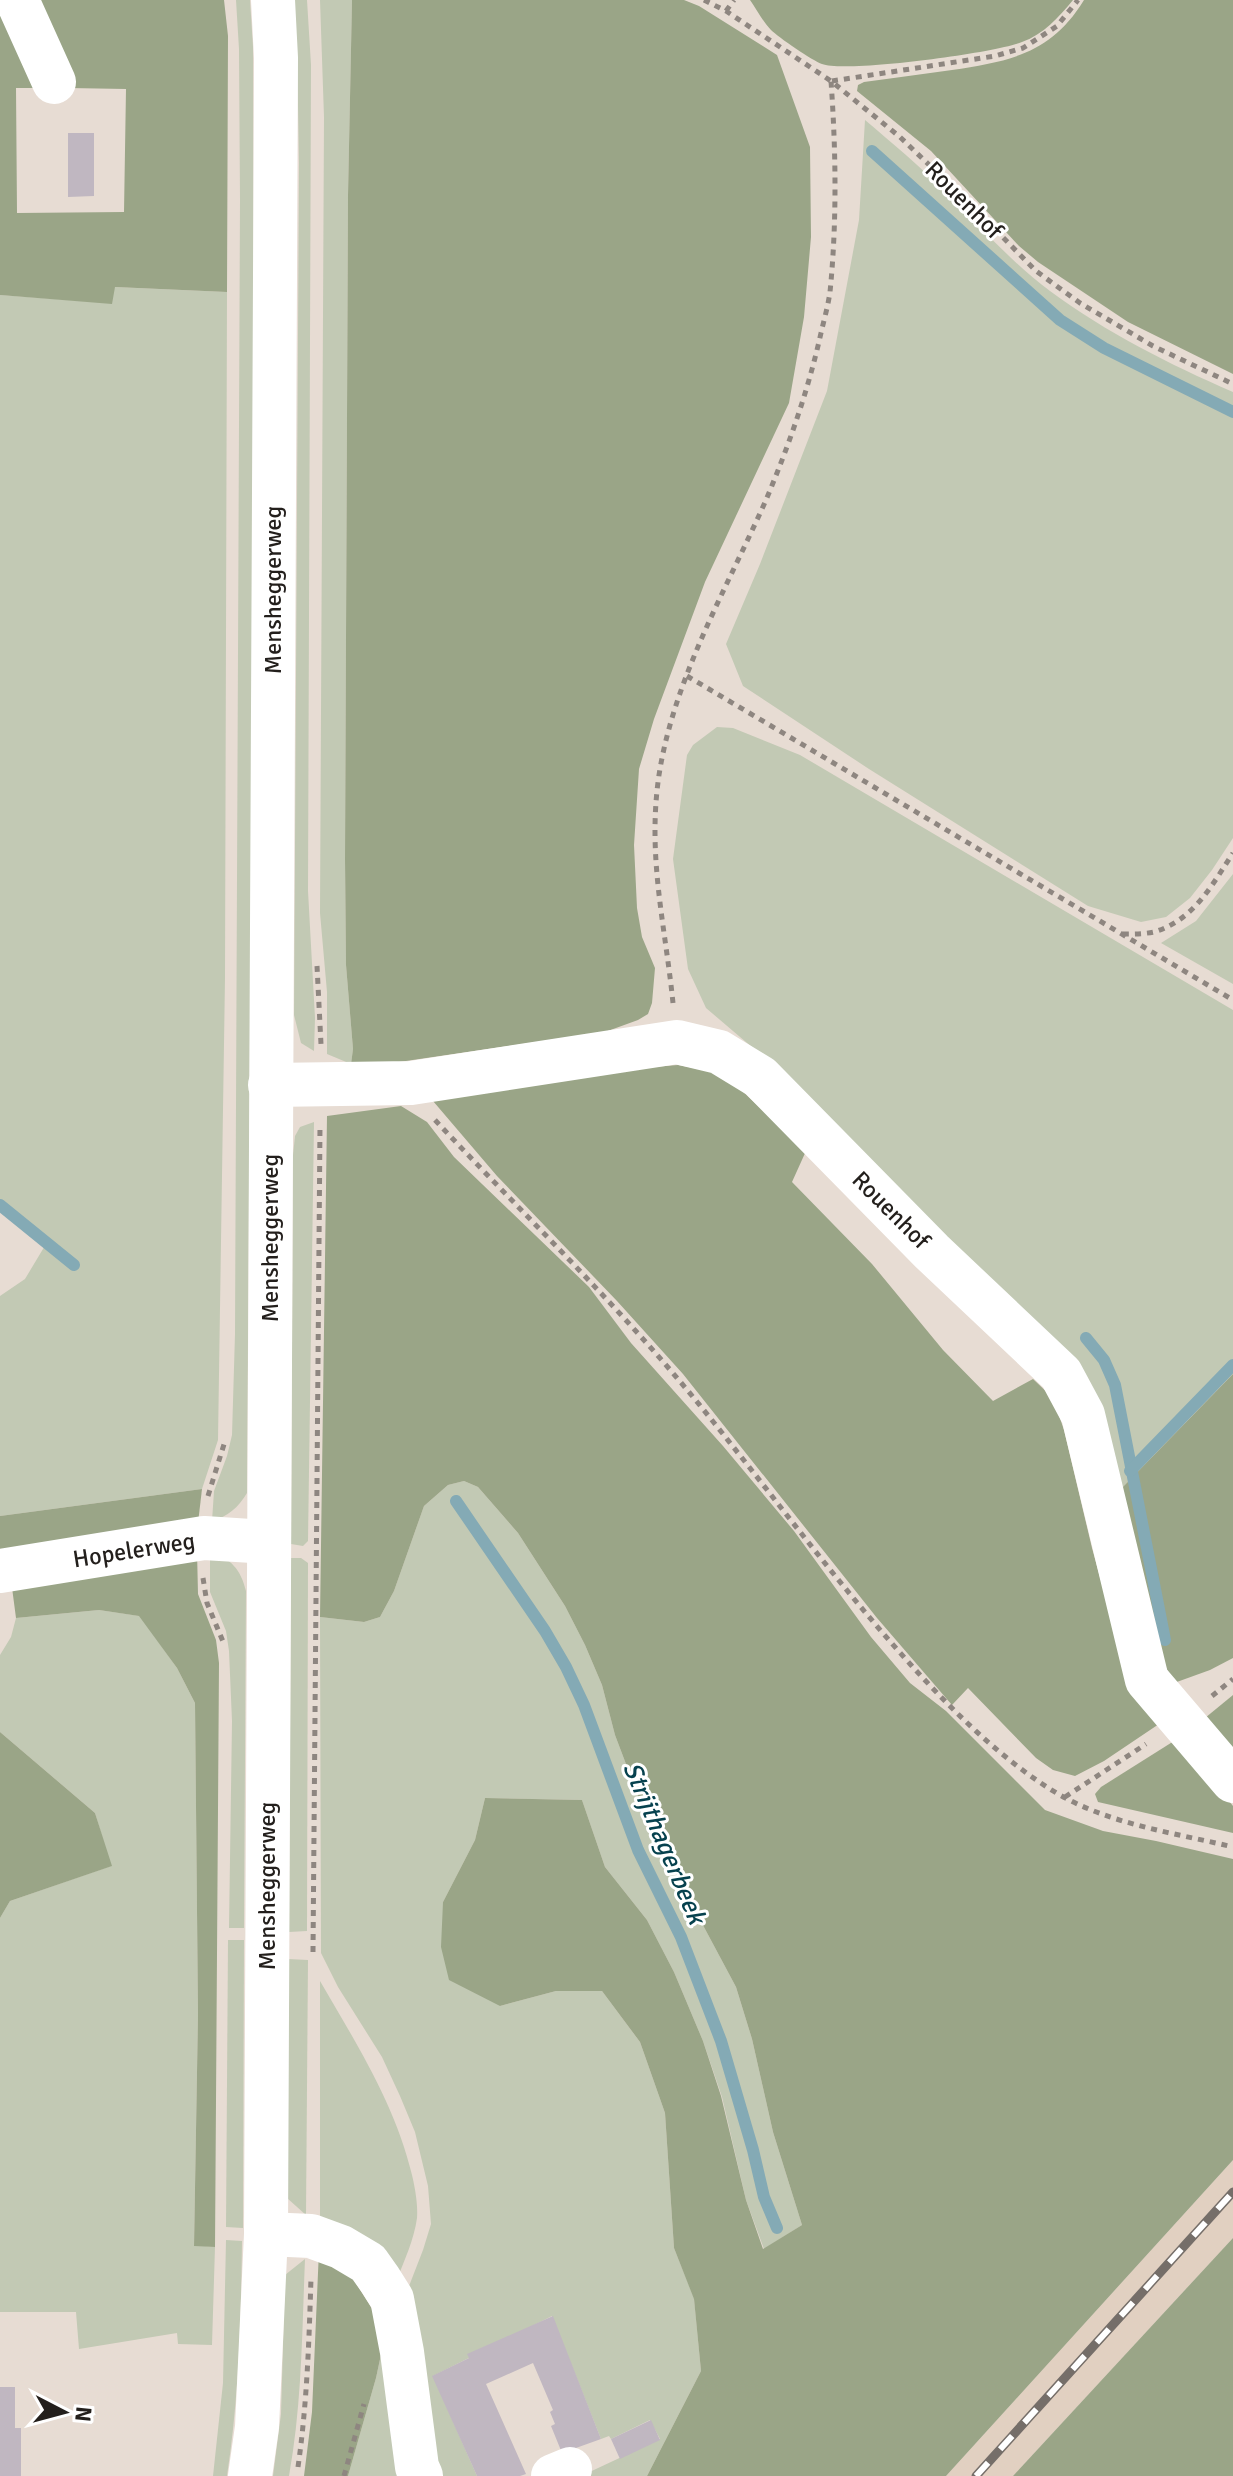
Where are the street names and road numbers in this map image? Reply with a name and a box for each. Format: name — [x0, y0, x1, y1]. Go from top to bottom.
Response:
street label: Rouenhof — [919, 155, 1010, 246]
street label: Mensheggerweg — [258, 506, 288, 674]
street label: Mensheggerweg — [255, 1154, 285, 1322]
street label: Rouenhof — [846, 1165, 937, 1256]
street label: Hopelerweg — [71, 1526, 197, 1574]
street label: Mensheggerweg — [252, 1802, 282, 1970]

